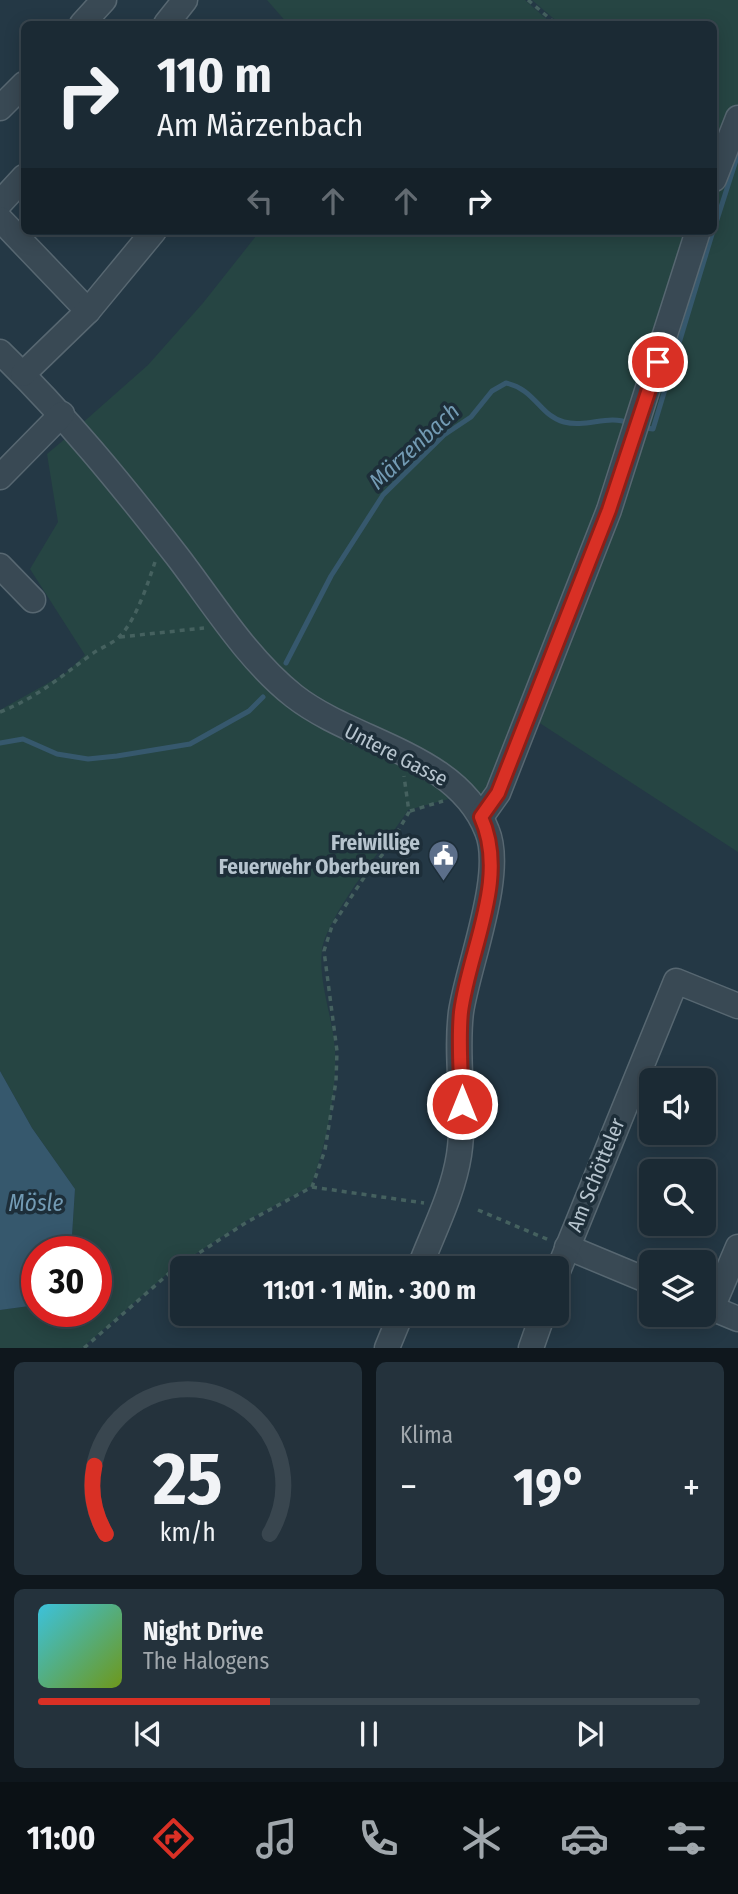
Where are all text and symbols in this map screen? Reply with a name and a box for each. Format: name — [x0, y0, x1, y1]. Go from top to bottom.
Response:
text: 110 m — [157, 46, 272, 105]
icon: right — [42, 49, 133, 140]
text: Am Märzenbach — [157, 106, 363, 144]
icon: left — [241, 182, 279, 220]
icon: ahead — [314, 182, 352, 220]
icon: ahead — [387, 182, 425, 220]
icon: right — [460, 182, 498, 220]
pin — [628, 332, 688, 392]
icon: arrive — [639, 343, 677, 381]
water label: Märzenbach — [363, 397, 465, 495]
street label: Untere Gasse — [340, 718, 452, 792]
place label: Freiwillige Feuerwehr Oberbeuren — [219, 830, 420, 880]
public building icon: Freiwillige Feuerwehr Oberbeuren — [426, 838, 460, 882]
position arrow — [425, 1067, 499, 1141]
map controls — [639, 1068, 716, 1327]
button: sound — [639, 1068, 716, 1145]
street label: Am Schötteler — [561, 1114, 631, 1236]
button: search — [639, 1159, 716, 1236]
water label: Mösle — [9, 1189, 64, 1217]
speed limit sign: 30 — [21, 1236, 112, 1327]
button: layers — [639, 1250, 716, 1327]
text: 11:01 · 1 Min. · 300 m — [263, 1275, 476, 1306]
text: Klima — [400, 1421, 453, 1449]
text: 25 — [152, 1437, 223, 1524]
text: 19° — [513, 1456, 587, 1519]
text: − — [400, 1464, 417, 1510]
text: + — [683, 1464, 700, 1510]
text: km/h — [160, 1518, 216, 1548]
text: Night Drive — [143, 1616, 263, 1647]
text: The Halogens — [143, 1647, 269, 1675]
icon: previous — [129, 1715, 167, 1753]
icon: pause — [350, 1715, 388, 1753]
icon: next — [571, 1715, 609, 1753]
icon: directions — [149, 1814, 198, 1863]
icon: music — [252, 1814, 301, 1863]
icon: phone — [354, 1814, 403, 1863]
icon: climate — [457, 1814, 506, 1863]
icon: car — [560, 1814, 609, 1863]
icon: filters — [662, 1814, 711, 1863]
text: 11:00 — [27, 1819, 96, 1857]

